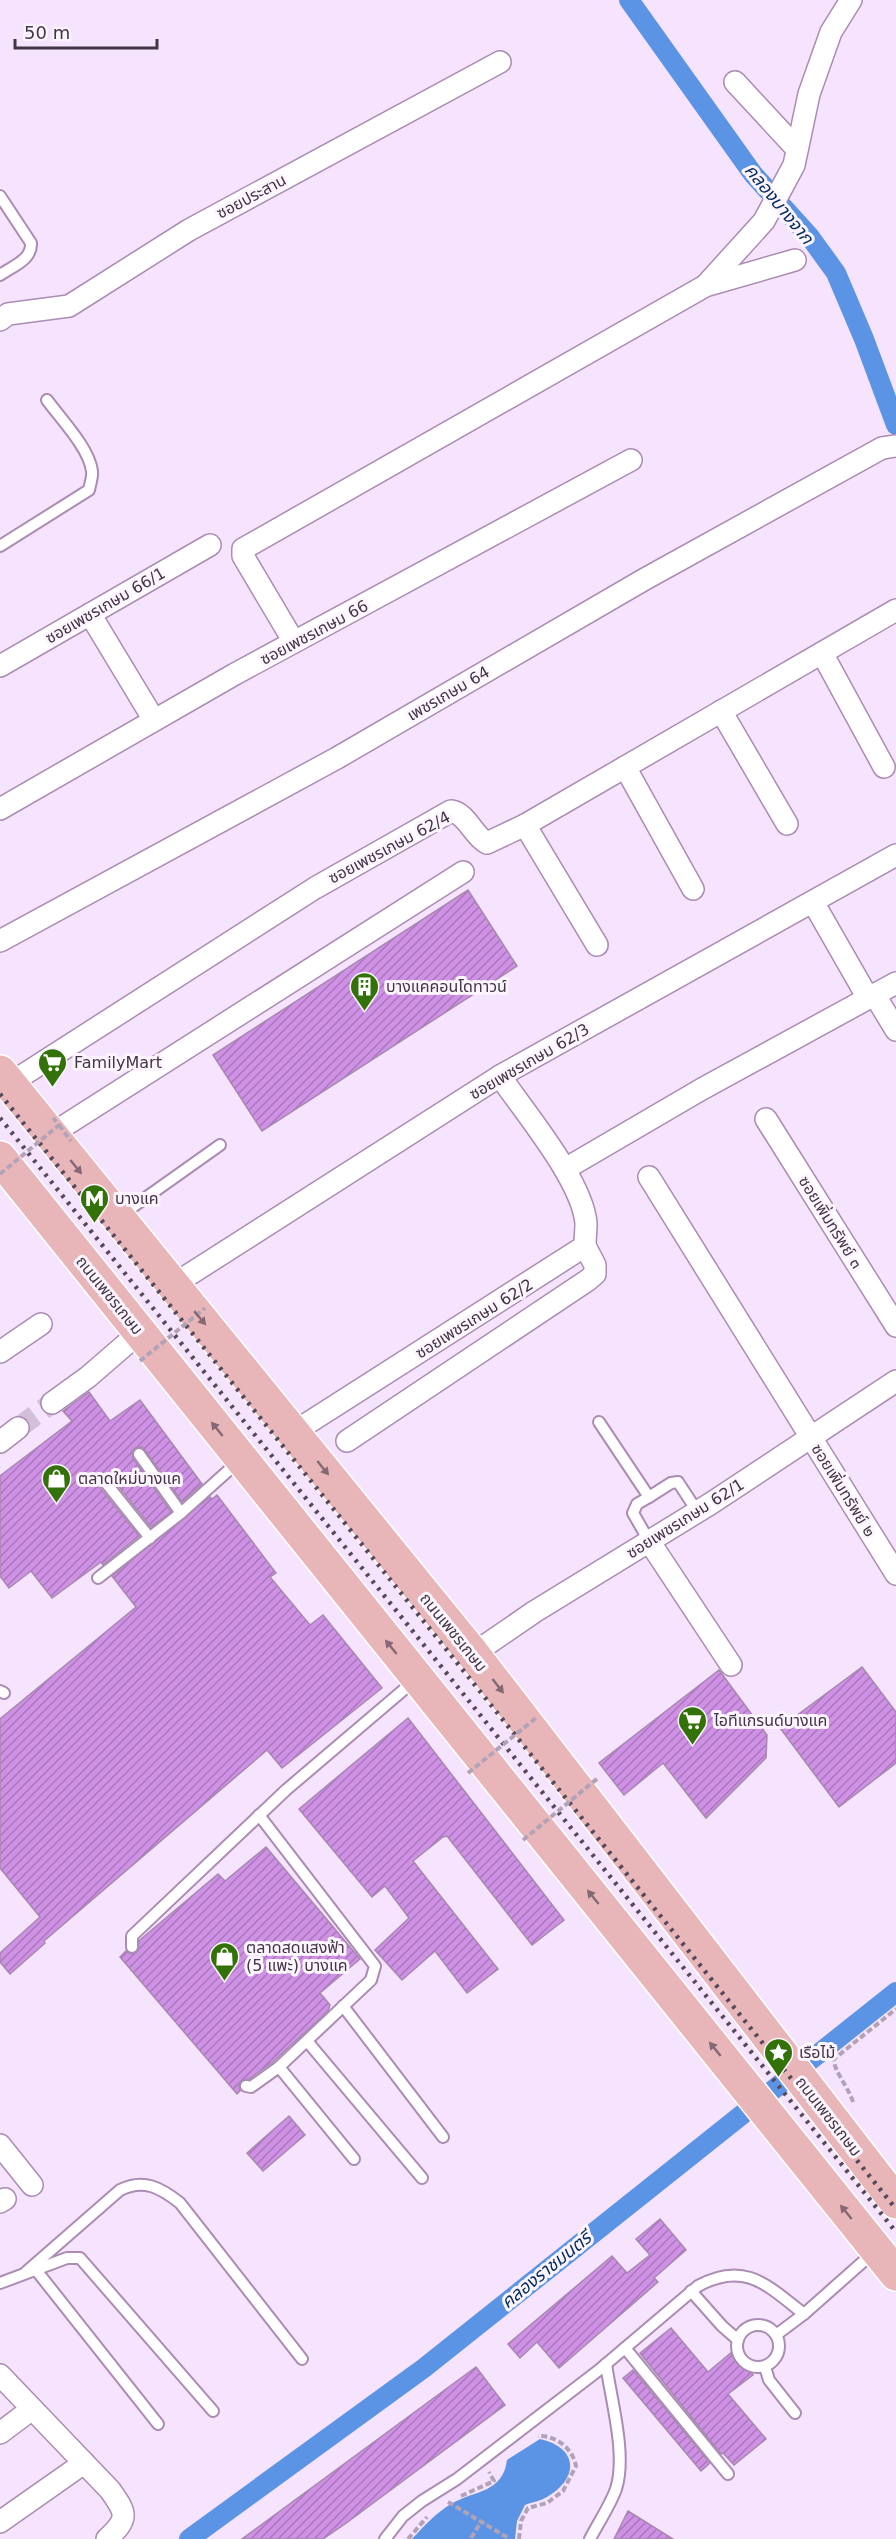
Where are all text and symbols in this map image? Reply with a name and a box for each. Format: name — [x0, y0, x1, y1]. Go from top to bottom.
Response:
scale bar — [15, 12, 158, 50]
text: 50 m — [24, 22, 70, 43]
water label: คลองบางจาก — [741, 159, 819, 249]
street label: ซอยประสาน — [213, 170, 289, 223]
street label: ซอยเพชรเกษม 66/1 — [42, 563, 169, 647]
street label: ซอยเพชรเกษม 66 — [257, 596, 371, 669]
street label: เพชรเกษม 64 — [404, 662, 493, 725]
street label: ซอยเพชรเกษม 62/4 — [325, 807, 453, 888]
building icon: บางแคคอนโดทาวน์ — [349, 970, 381, 1012]
place label: บางแคคอนโดทาวน์ — [386, 977, 507, 996]
street label: ซอยเพชรเกษม 62/3 — [466, 1019, 593, 1103]
supermarket icon: FamilyMart — [37, 1046, 69, 1088]
place label: FamilyMart — [74, 1053, 162, 1072]
one-way arrow — [69, 1159, 82, 1174]
street label: ซอยเพิ่มทรัพย์ ๓ — [795, 1172, 867, 1272]
metro station icon: บางแค — [78, 1182, 110, 1224]
place label: บางแค — [115, 1189, 159, 1208]
street label: ถนนเพชรเกษม — [72, 1252, 147, 1339]
street label: ซอยเพชรเกษม 62/2 — [412, 1275, 537, 1362]
one-way arrow — [193, 1310, 206, 1325]
one-way arrow — [211, 1421, 224, 1437]
street label: ซอยเพิ่มทรัพย์ ๒ — [807, 1440, 881, 1540]
one-way arrow — [317, 1461, 329, 1476]
shop icon: ตลาดใหม่บางแค — [41, 1462, 73, 1504]
place label: ตลาดใหม่บางแค — [78, 1469, 181, 1488]
street label: ซอยเพชรเกษม 62/1 — [623, 1475, 748, 1562]
street label: ถนนเพชรเกษม — [416, 1589, 491, 1676]
one-way arrow — [386, 1640, 398, 1655]
one-way arrow — [491, 1679, 503, 1694]
supermarket icon: ไอทีแกรนด์บางแค — [677, 1704, 709, 1746]
place label: ไอทีแกรนด์บางแค — [713, 1711, 827, 1730]
one-way arrow — [586, 1889, 599, 1905]
place label: ตลาดสดแสงฟ้า (5 แพะ) บางแค — [246, 1938, 348, 1975]
shop icon: ตลาดสดแสงฟ้า (5 แพะ) บางแค — [209, 1940, 241, 1982]
place icon: เรือไม้ — [762, 2036, 794, 2078]
one-way arrow — [709, 2041, 722, 2057]
place label: เรือไม้ — [799, 2043, 835, 2062]
street label: ถนนเพชรเกษม — [792, 2073, 866, 2160]
one-way arrow — [840, 2204, 853, 2220]
water label: คลองราชมนตรี — [496, 2225, 597, 2312]

